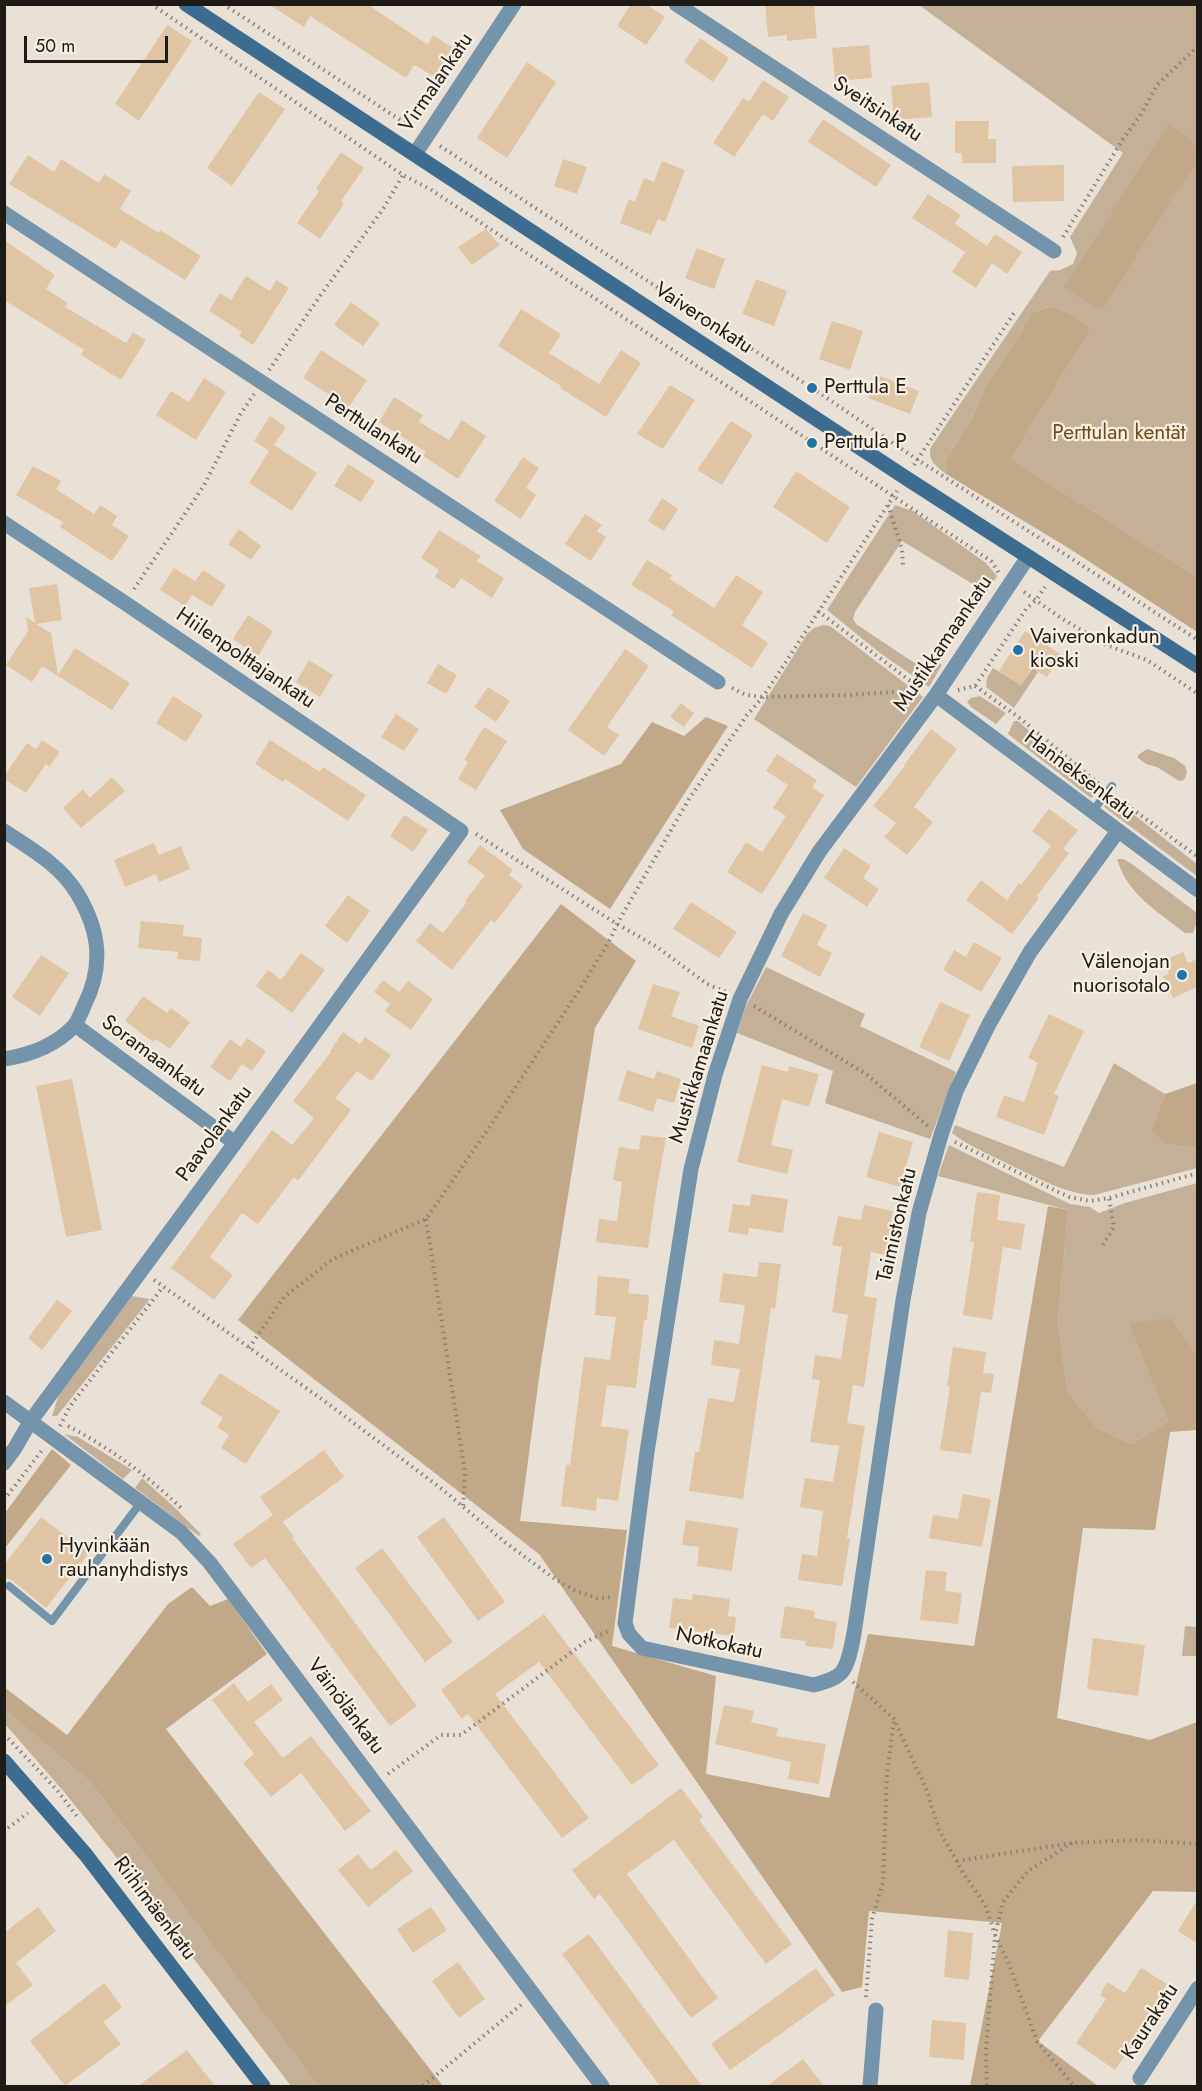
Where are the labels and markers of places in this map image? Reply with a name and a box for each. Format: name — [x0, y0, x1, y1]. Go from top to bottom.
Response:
place label: Perttula E — [824, 375, 907, 401]
marker: Perttula E — [805, 381, 819, 395]
place label: Perttula P — [824, 430, 907, 456]
marker: Perttula P — [805, 436, 819, 450]
place label: Vaiveronkadun kioski — [1030, 625, 1160, 675]
marker: Vaiveronkadun kioski — [1011, 643, 1025, 657]
place label: Välenojan nuorisotalo — [1072, 950, 1170, 1000]
marker: Välenojan nuorisotalo — [1175, 968, 1189, 982]
place label: Hyvinkään rauhanyhdistys — [59, 1534, 188, 1584]
marker: Hyvinkään rauhanyhdistys — [40, 1552, 54, 1566]

